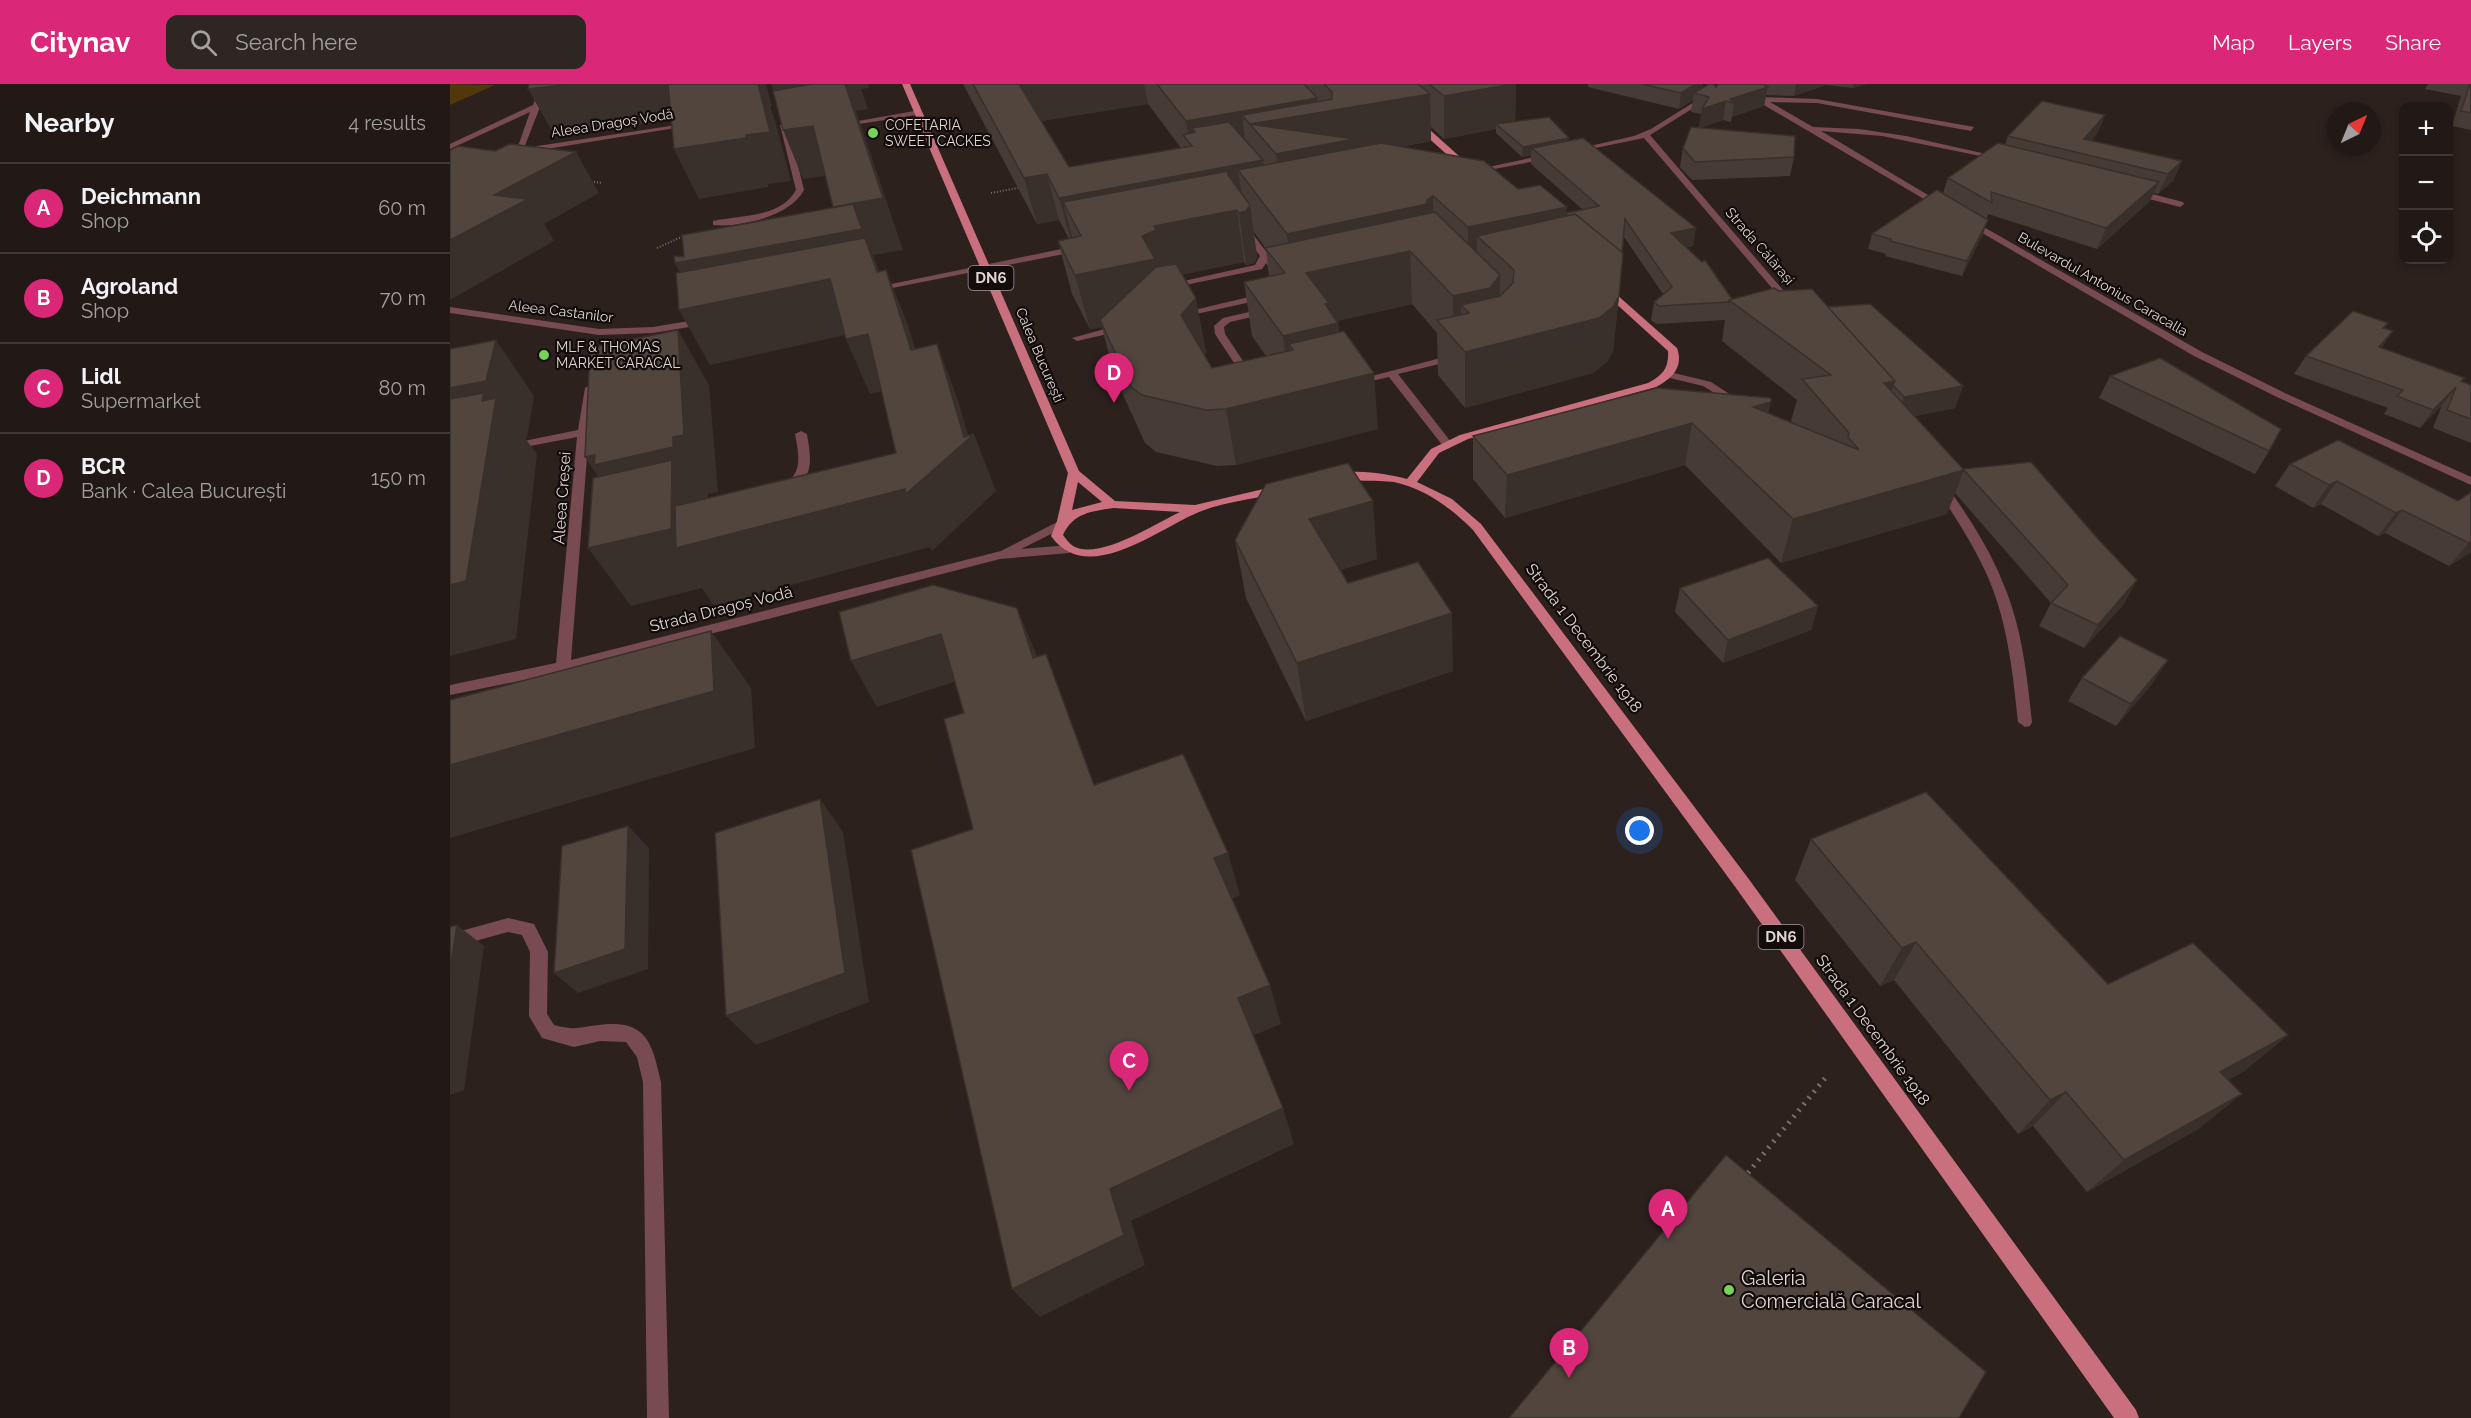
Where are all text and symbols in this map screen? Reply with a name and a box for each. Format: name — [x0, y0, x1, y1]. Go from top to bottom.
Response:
search box — [166, 15, 586, 69]
text: Citynav — [30, 26, 130, 59]
icon: search — [187, 26, 220, 59]
text: Search here — [235, 29, 357, 55]
text: Map — [2212, 30, 2255, 55]
text: Layers — [2288, 30, 2352, 55]
text: Share — [2385, 30, 2441, 55]
north arrow — [2327, 102, 2381, 156]
map controls — [2399, 102, 2453, 264]
button: + — [2399, 102, 2453, 156]
street label: Aleea Dragoș Vodă — [550, 105, 674, 141]
text: Nearby — [24, 108, 114, 138]
text: 4 results — [348, 111, 426, 135]
place label: COFETARIA SWEET CACKES — [885, 117, 991, 149]
marker: COFETARIA SWEET CACKES — [866, 126, 880, 140]
button: − — [2399, 156, 2453, 210]
text: Deichmann — [81, 183, 201, 209]
text: A — [37, 196, 50, 220]
text: 60 m — [378, 196, 426, 220]
street label: Strada Călărași — [1722, 204, 1798, 288]
text: Shop — [81, 209, 129, 233]
button: locate — [2399, 210, 2453, 264]
street label: Bulevardul Antonius Caracalla — [2015, 229, 2191, 339]
road number: DN6 — [968, 266, 1014, 290]
text: Agroland — [81, 273, 178, 299]
text: B — [37, 286, 50, 310]
text: 70 m — [380, 286, 426, 310]
street label: Aleea Castanilor — [508, 297, 614, 325]
text: Shop — [81, 299, 129, 323]
street label: Calea București — [1013, 305, 1067, 405]
place label: MLF & THOMAS MARKET CARACAL — [556, 339, 680, 371]
marker: MLF & THOMAS MARKET CARACAL — [537, 348, 551, 362]
pin: D — [1094, 354, 1134, 403]
text: Lidl — [81, 363, 121, 389]
text: C — [37, 376, 50, 400]
text: 80 m — [378, 376, 426, 400]
text: Supermarket — [81, 389, 201, 413]
street label: Aleea Creșei — [549, 451, 575, 545]
text: BCR — [81, 453, 126, 479]
text: D — [36, 466, 51, 490]
text: 150 m — [371, 466, 426, 490]
text: Bank · Calea București — [81, 479, 286, 503]
street label: Strada 1 Decembrie 1918 — [1522, 560, 1646, 716]
street label: Strada Dragoș Vodă — [648, 582, 794, 636]
your location — [1625, 816, 1654, 845]
road number: DN6 — [1758, 925, 1804, 949]
street label: Strada 1 Decembrie 1918 — [1812, 951, 1934, 1109]
pin: C — [1110, 1042, 1148, 1091]
pin: A — [1648, 1190, 1688, 1239]
place label: Galeria Comercială Caracal — [1741, 1266, 1921, 1313]
marker: Galeria Comercială Caracal — [1722, 1283, 1736, 1297]
pin: B — [1550, 1328, 1588, 1378]

